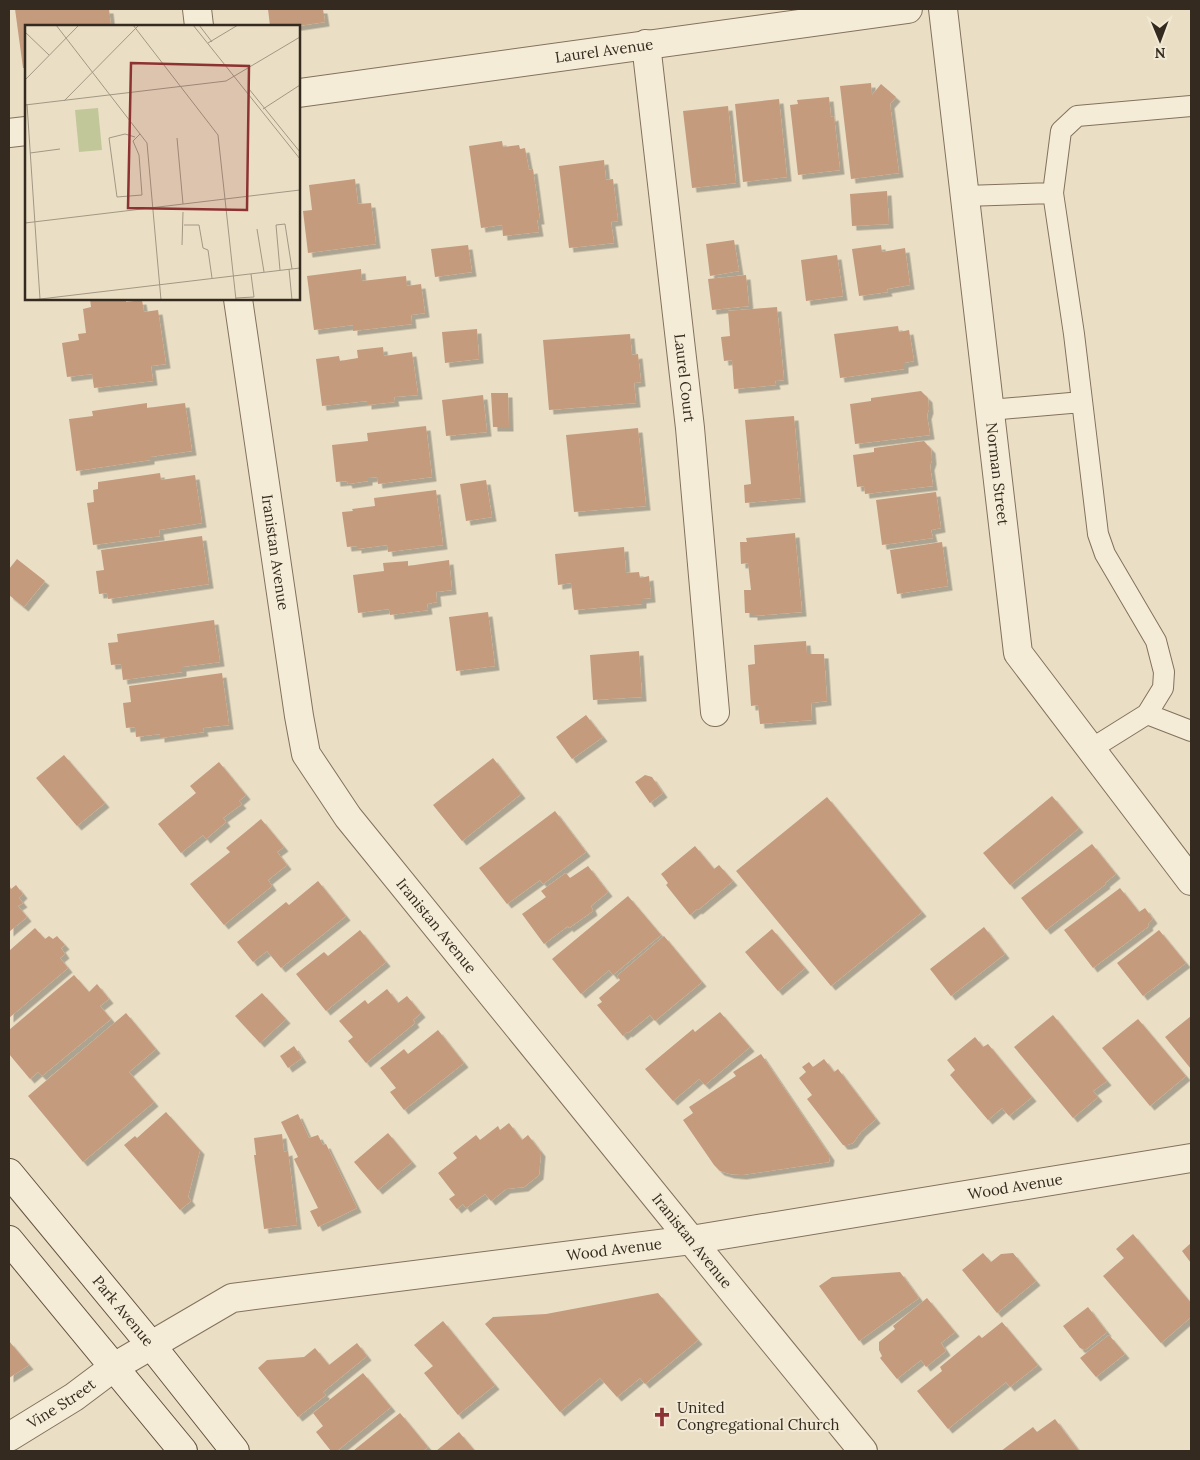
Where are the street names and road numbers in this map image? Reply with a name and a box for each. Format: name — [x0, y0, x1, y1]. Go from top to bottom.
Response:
street label: Laurel Avenue — [554, 34, 654, 67]
street label: Laurel Court — [670, 333, 699, 423]
street label: Norman Street — [982, 421, 1013, 526]
street label: Iranistan Avenue — [258, 493, 293, 611]
street label: Iranistan Avenue — [392, 874, 481, 977]
street label: Wood Avenue — [966, 1169, 1064, 1203]
street label: Iranistan Avenue — [648, 1189, 737, 1292]
street label: Wood Avenue — [565, 1234, 663, 1265]
street label: Park Avenue — [89, 1271, 158, 1350]
street label: Vine Street — [23, 1374, 99, 1433]

